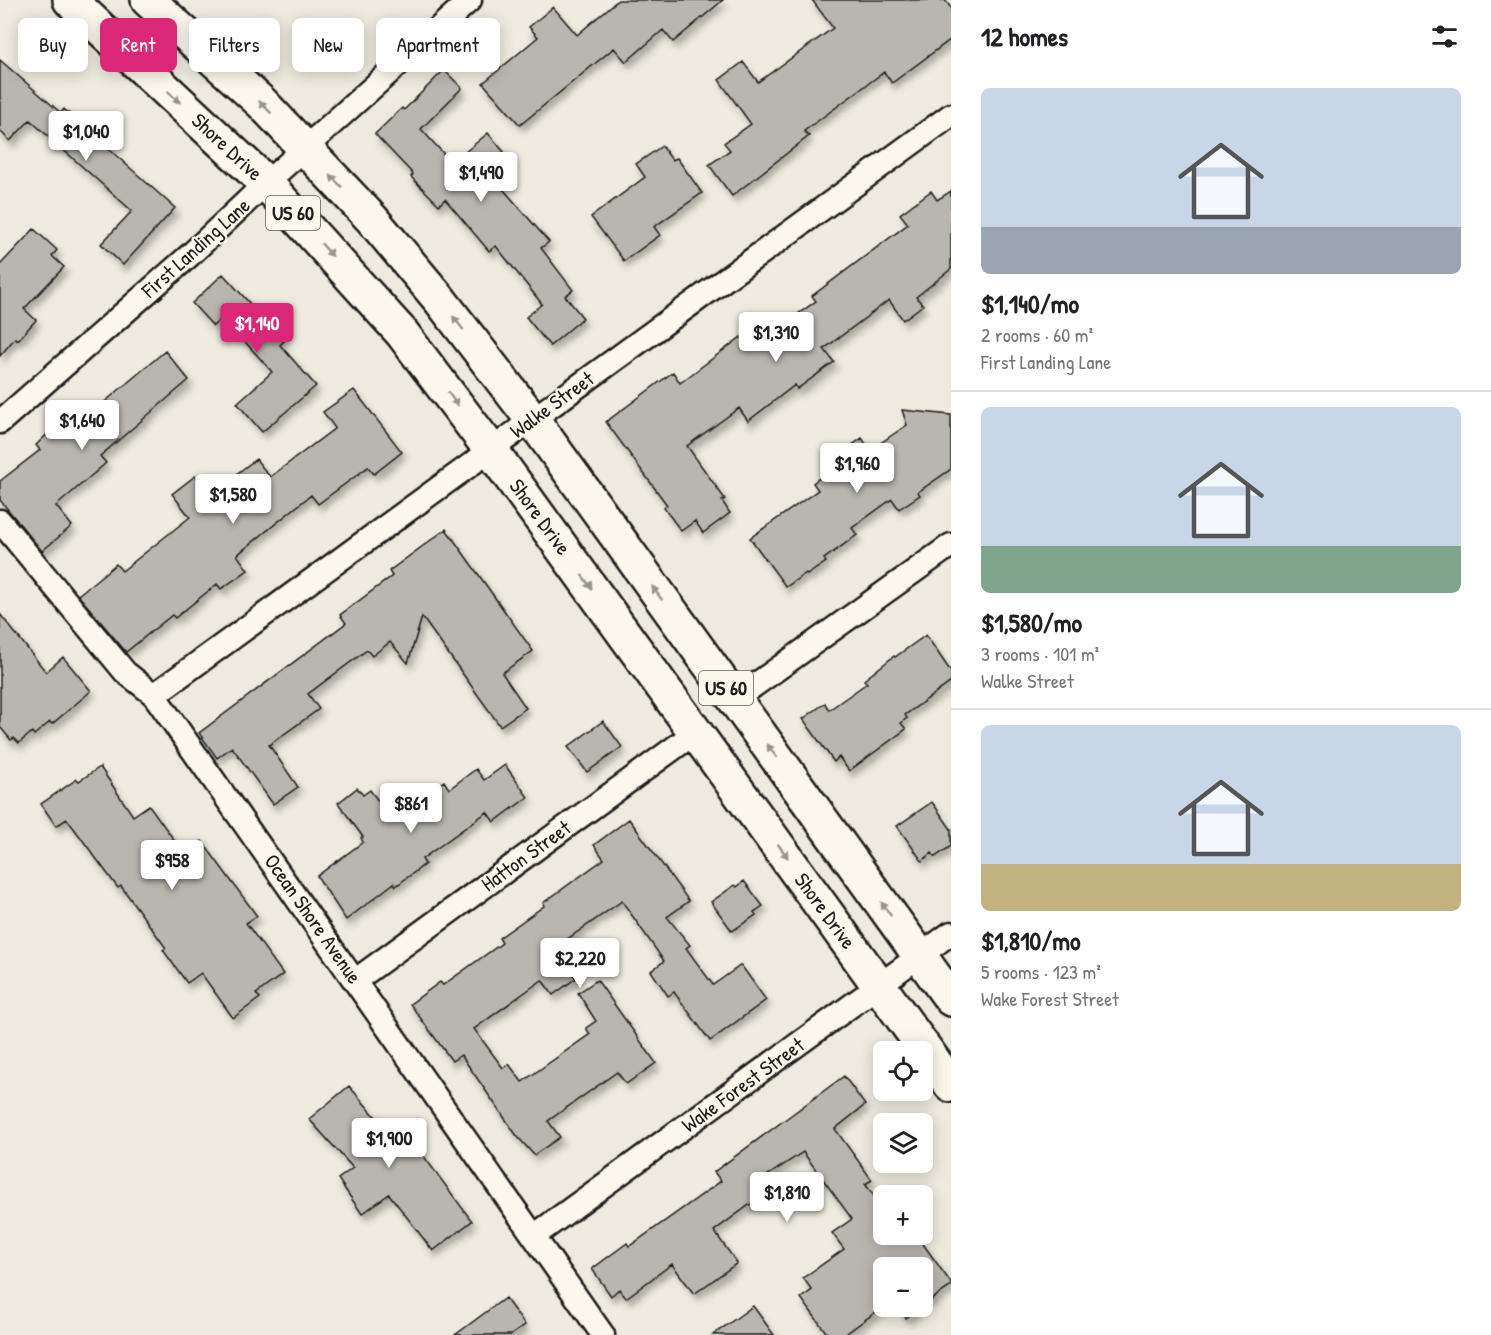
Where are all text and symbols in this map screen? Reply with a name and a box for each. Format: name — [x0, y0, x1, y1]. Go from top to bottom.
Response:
chip: Buy — [18, 18, 88, 72]
chip: Rent — [100, 18, 177, 72]
chip: Filters — [189, 18, 280, 72]
chip: New — [292, 18, 364, 72]
chip: Apartment — [376, 18, 500, 72]
text: 12 homes — [981, 19, 1068, 54]
icon: filters — [1428, 20, 1461, 53]
one-way arrow — [167, 90, 181, 104]
one-way arrow — [258, 100, 272, 114]
street label: Shore Drive — [185, 106, 269, 187]
pin: $1,040 — [37, 111, 135, 162]
text: $1,040 — [63, 117, 109, 144]
icon: home — [1167, 127, 1275, 235]
pin: $1,490 — [432, 152, 530, 203]
text: $1,490 — [458, 158, 504, 185]
one-way arrow — [329, 174, 343, 189]
street label: First Landing Lane — [134, 191, 256, 305]
road number: US 60 — [266, 196, 320, 230]
one-way arrow — [320, 242, 333, 257]
text: $1,140/mo — [981, 286, 1079, 321]
pin: $1,140 — [208, 303, 306, 354]
text: $1,140 — [234, 309, 280, 336]
pin: $1,310 — [727, 312, 825, 363]
one-way arrow — [452, 315, 465, 331]
text: $1,310 — [753, 318, 799, 345]
text: 2 rooms · 60 m² — [981, 321, 1093, 348]
text: First Landing Lane — [981, 348, 1111, 375]
street label: Walke Street — [504, 364, 600, 445]
one-way arrow — [446, 391, 459, 407]
pin: $1,640 — [33, 400, 131, 451]
text: $1,640 — [59, 406, 105, 433]
pin: $1,960 — [808, 443, 906, 494]
icon: home — [1167, 446, 1275, 554]
text: $1,960 — [834, 449, 880, 476]
street label: Shore Drive — [503, 473, 578, 561]
pin: $1,580 — [184, 474, 282, 525]
text: $1,580 — [209, 480, 257, 507]
one-way arrow — [581, 573, 593, 589]
one-way arrow — [651, 586, 663, 602]
text: $1,580/mo — [981, 605, 1082, 640]
text: 3 rooms · 101 m² — [981, 640, 1099, 667]
text: Walke Street — [981, 667, 1074, 694]
road number: US 60 — [699, 671, 753, 705]
one-way arrow — [766, 744, 778, 759]
icon: home — [1167, 764, 1275, 872]
pin: $861 — [375, 783, 447, 834]
text: $861 — [394, 789, 428, 816]
street label: Hatton Street — [475, 813, 577, 898]
pin: $958 — [136, 840, 208, 891]
one-way arrow — [777, 842, 789, 858]
text: $958 — [155, 846, 189, 873]
street label: Ocean Shore Avenue — [258, 848, 369, 989]
street label: Shore Drive — [788, 867, 863, 955]
one-way arrow — [880, 902, 892, 918]
text: $1,810/mo — [981, 923, 1080, 958]
pin: $2,220 — [531, 938, 629, 989]
text: $2,220 — [554, 944, 606, 971]
text: 5 rooms · 123 m² — [981, 958, 1101, 985]
text: Wake Forest Street — [981, 985, 1119, 1012]
street label: Wake Forest Street — [676, 1030, 810, 1139]
map controls — [873, 1041, 933, 1317]
button: locate — [873, 1041, 933, 1101]
button: layers — [873, 1113, 933, 1173]
pin: $1,900 — [340, 1118, 438, 1169]
text: $1,900 — [366, 1124, 412, 1151]
pin: $1,810 — [738, 1172, 836, 1223]
text: $1,810 — [764, 1178, 810, 1205]
button: + — [873, 1185, 933, 1245]
button: − — [873, 1257, 933, 1317]

